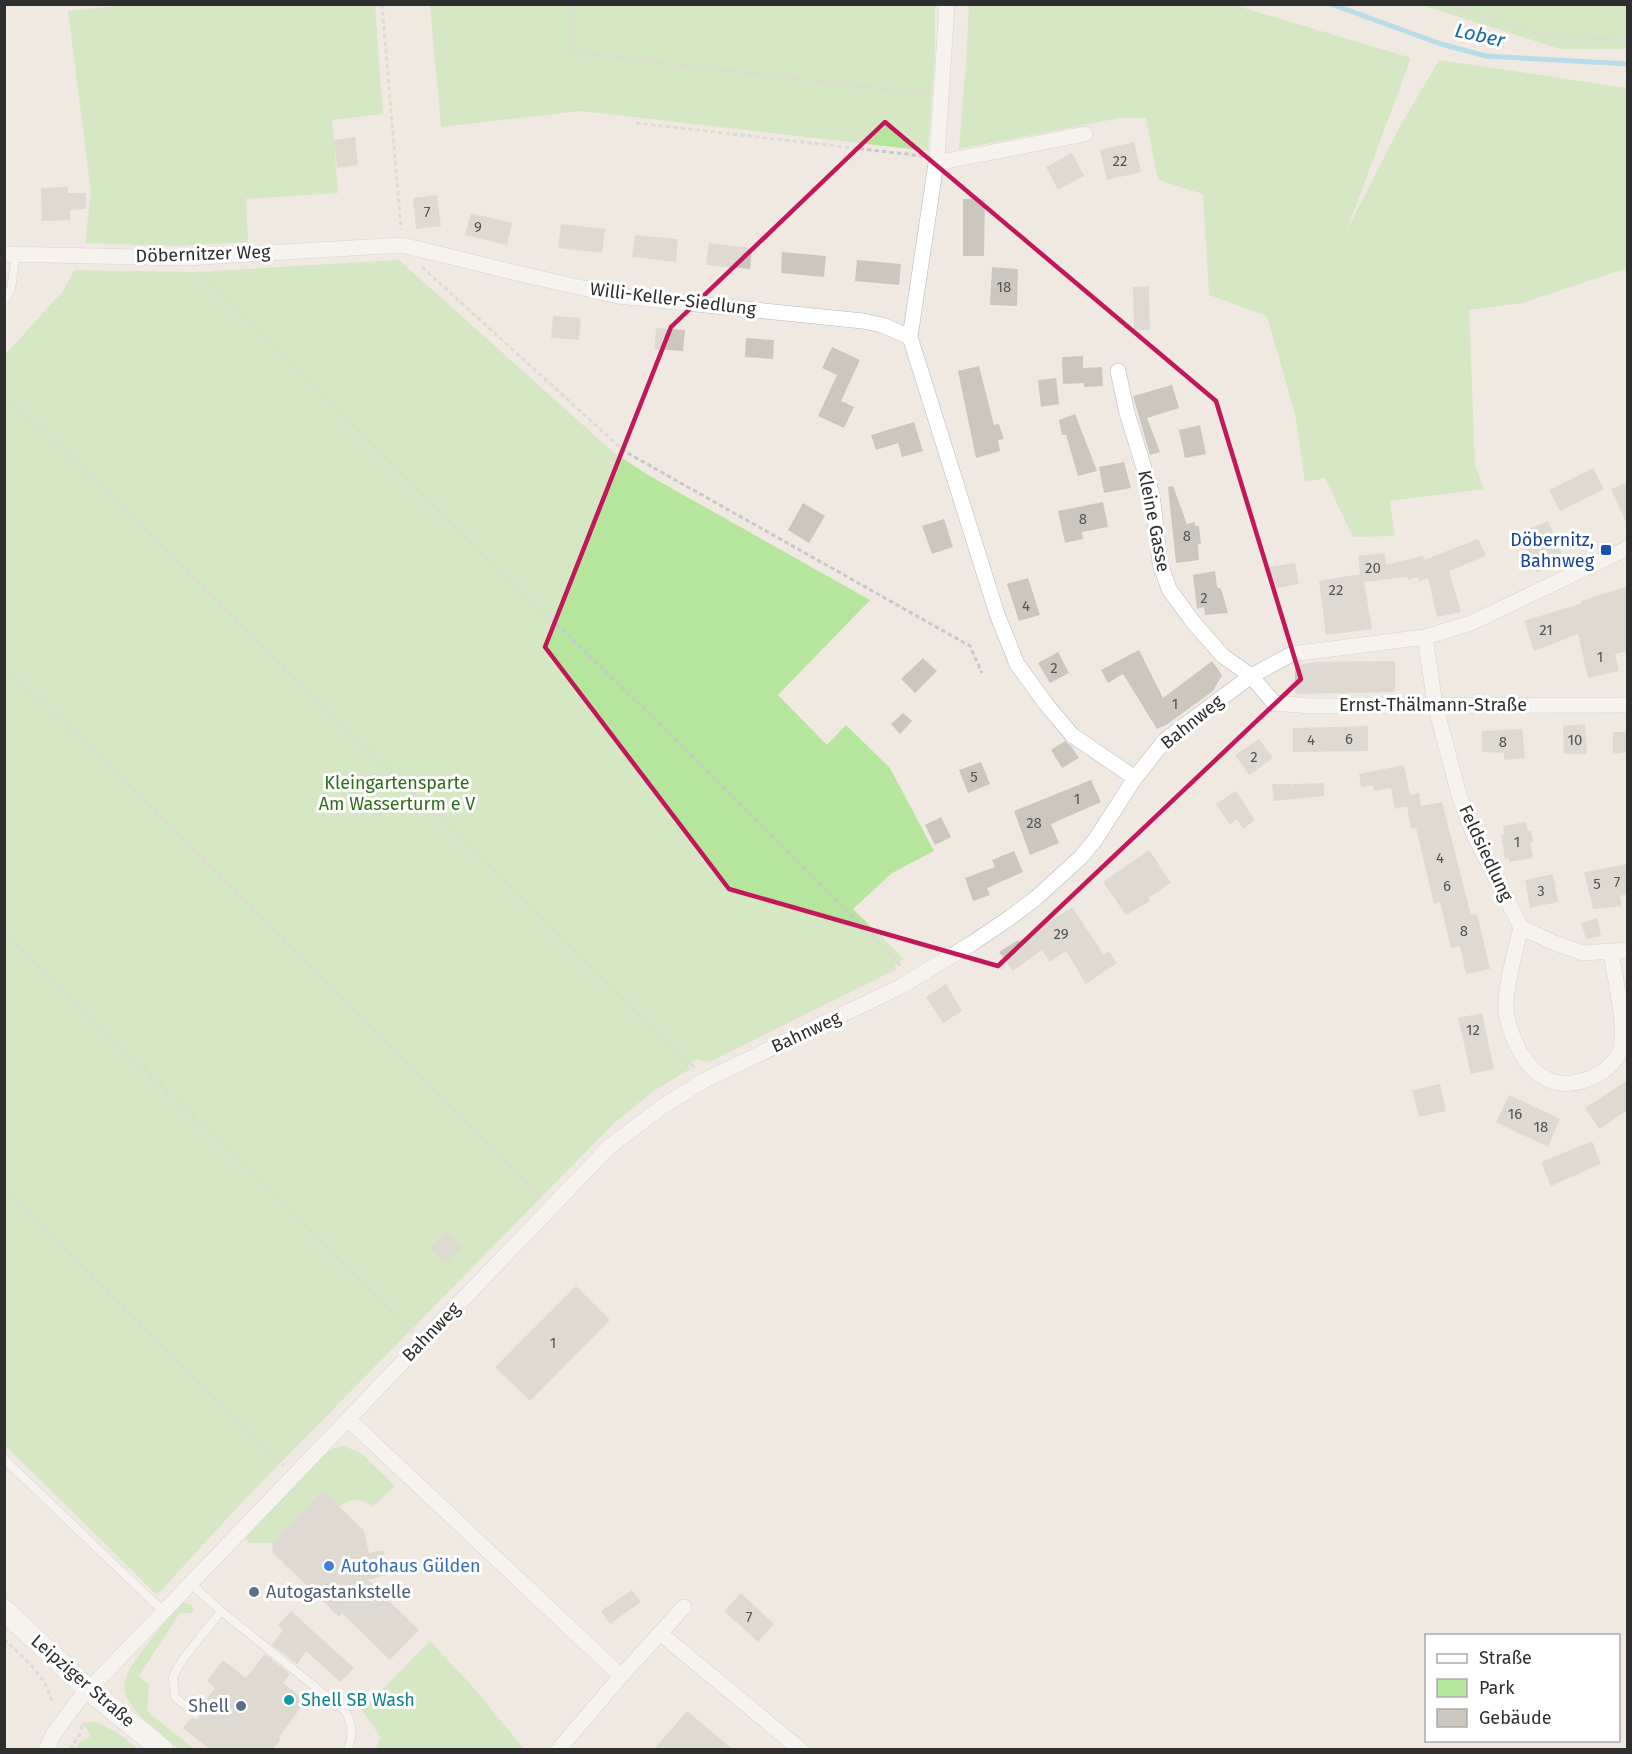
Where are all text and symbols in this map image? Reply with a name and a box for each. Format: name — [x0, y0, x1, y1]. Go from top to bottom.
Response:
water label: Lober — [1453, 18, 1509, 53]
house number: 22 — [1113, 152, 1127, 170]
house number: 7 — [424, 203, 431, 221]
house number: 9 — [474, 218, 482, 236]
street label: Döbernitzer Weg — [135, 241, 271, 267]
street label: Willi-Keller-Siedlung — [589, 278, 758, 320]
house number: 18 — [997, 278, 1011, 296]
street label: Kleine Gasse — [1133, 468, 1175, 574]
house number: 8 — [1079, 510, 1087, 528]
house number: 8 — [1183, 527, 1191, 545]
place label: Döbernitz, Bahnweg — [1510, 529, 1595, 572]
marker: Döbernitz, Bahnweg — [1599, 543, 1613, 557]
house number: 20 — [1365, 559, 1381, 577]
house number: 22 — [1329, 581, 1343, 599]
house number: 2 — [1200, 589, 1208, 607]
house number: 4 — [1022, 597, 1030, 615]
house number: 21 — [1539, 621, 1553, 639]
house number: 1 — [1597, 648, 1603, 666]
house number: 2 — [1050, 659, 1058, 677]
street label: Bahnweg — [1156, 690, 1228, 754]
street label: Ernst-Thälmann-Straße — [1339, 694, 1527, 716]
house number: 1 — [1172, 695, 1178, 713]
house number: 6 — [1345, 730, 1353, 748]
house number: 4 — [1307, 731, 1315, 749]
house number: 10 — [1568, 731, 1582, 749]
house number: 8 — [1499, 733, 1507, 751]
house number: 2 — [1250, 748, 1258, 766]
house number: 5 — [970, 768, 978, 786]
park label: Kleingartensparte Am Wasserturm e V — [319, 772, 475, 815]
house number: 1 — [1074, 790, 1080, 808]
street label: Feldsiedlung — [1454, 801, 1518, 905]
house number: 28 — [1026, 814, 1042, 832]
house number: 1 — [1514, 833, 1520, 851]
house number: 4 — [1436, 849, 1444, 867]
house number: 7 — [1614, 873, 1621, 891]
house number: 5 — [1593, 875, 1601, 893]
house number: 6 — [1443, 877, 1451, 895]
house number: 3 — [1537, 882, 1545, 900]
house number: 8 — [1460, 922, 1468, 940]
house number: 29 — [1053, 925, 1069, 943]
street label: Bahnweg — [768, 1006, 845, 1058]
house number: 12 — [1466, 1021, 1480, 1039]
house number: 16 — [1508, 1105, 1522, 1123]
house number: 18 — [1534, 1118, 1548, 1136]
street label: Bahnweg — [397, 1297, 465, 1366]
house number: 1 — [550, 1334, 556, 1352]
place label: Autohaus Gülden — [341, 1555, 481, 1577]
marker: Autohaus Gülden — [322, 1559, 336, 1573]
place label: Autogastankstelle — [266, 1581, 411, 1603]
marker: Autogastankstelle — [247, 1585, 261, 1599]
house number: 7 — [746, 1608, 753, 1626]
street label: Leipziger Straße — [27, 1630, 139, 1732]
legend — [1425, 1634, 1620, 1742]
text: Straße — [1479, 1647, 1532, 1669]
text: Park — [1479, 1677, 1515, 1699]
place label: Shell SB Wash — [301, 1689, 415, 1711]
marker: Shell SB Wash — [282, 1693, 296, 1707]
place label: Shell — [188, 1695, 229, 1717]
marker: Shell — [234, 1699, 248, 1713]
text: Gebäude — [1479, 1707, 1552, 1729]

